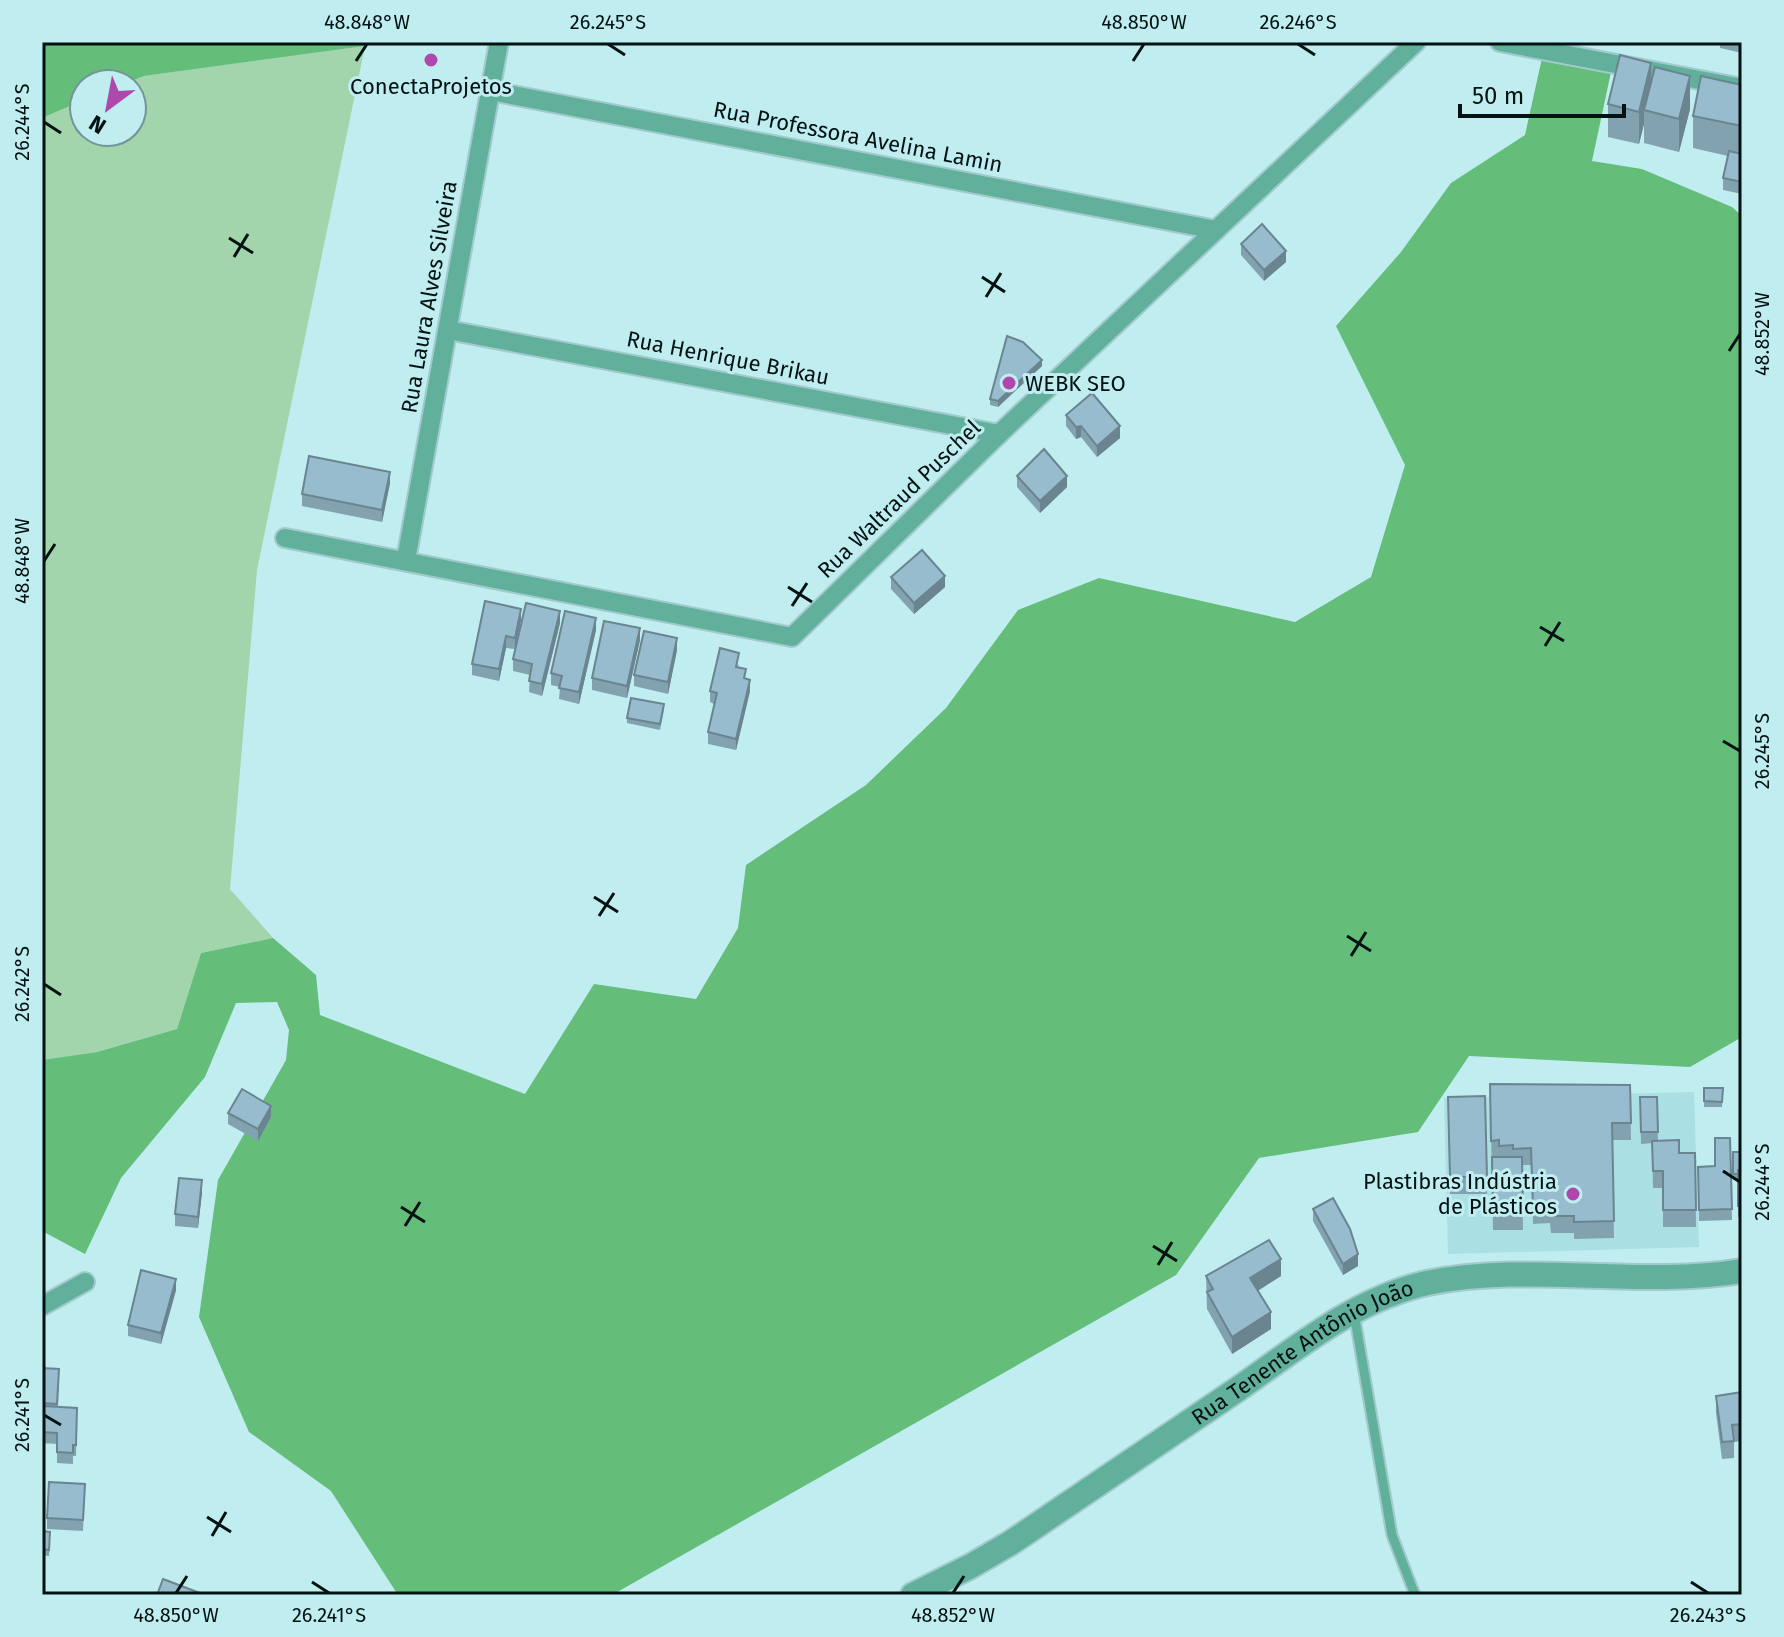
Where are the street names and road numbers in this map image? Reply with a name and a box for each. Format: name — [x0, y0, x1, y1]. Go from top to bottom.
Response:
street label: Rua Professora Avelina Lamin — [711, 96, 1005, 178]
street label: Rua Laura Alves Silveira — [395, 179, 463, 415]
street label: Rua Henrique Brikau — [624, 325, 832, 391]
street label: Rua Waltraud Puschel — [812, 414, 986, 584]
street label: Rua Tenente Antônio João — [1186, 1274, 1417, 1430]

